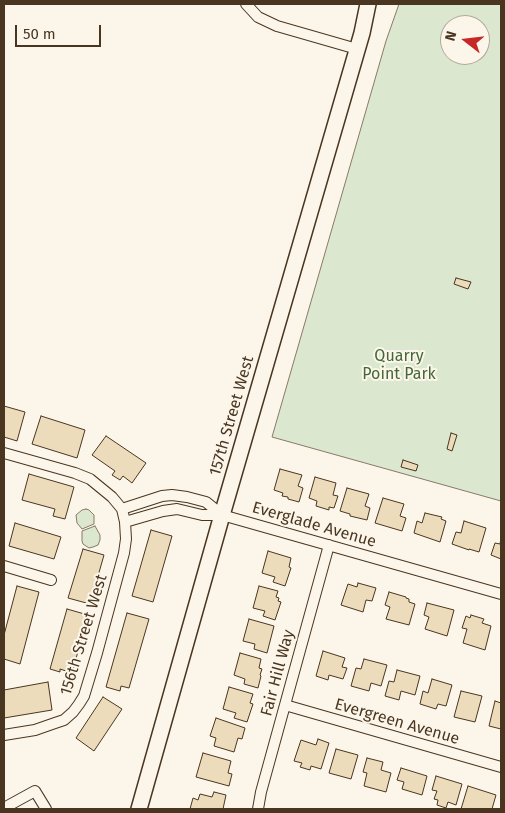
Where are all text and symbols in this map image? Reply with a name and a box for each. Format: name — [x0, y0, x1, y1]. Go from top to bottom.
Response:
scale bar — [18, 15, 104, 47]
north arrow — [440, 15, 490, 65]
text: 50 m — [23, 25, 56, 43]
text: N — [442, 29, 461, 43]
park label: Quarry Point Park — [362, 347, 436, 385]
street label: 157th Street West — [206, 354, 258, 478]
street label: Everglade Avenue — [250, 498, 378, 552]
street label: 156th Street West — [56, 572, 112, 698]
street label: Fair Hill Way — [257, 628, 299, 718]
street label: Evergreen Avenue — [332, 695, 462, 749]

